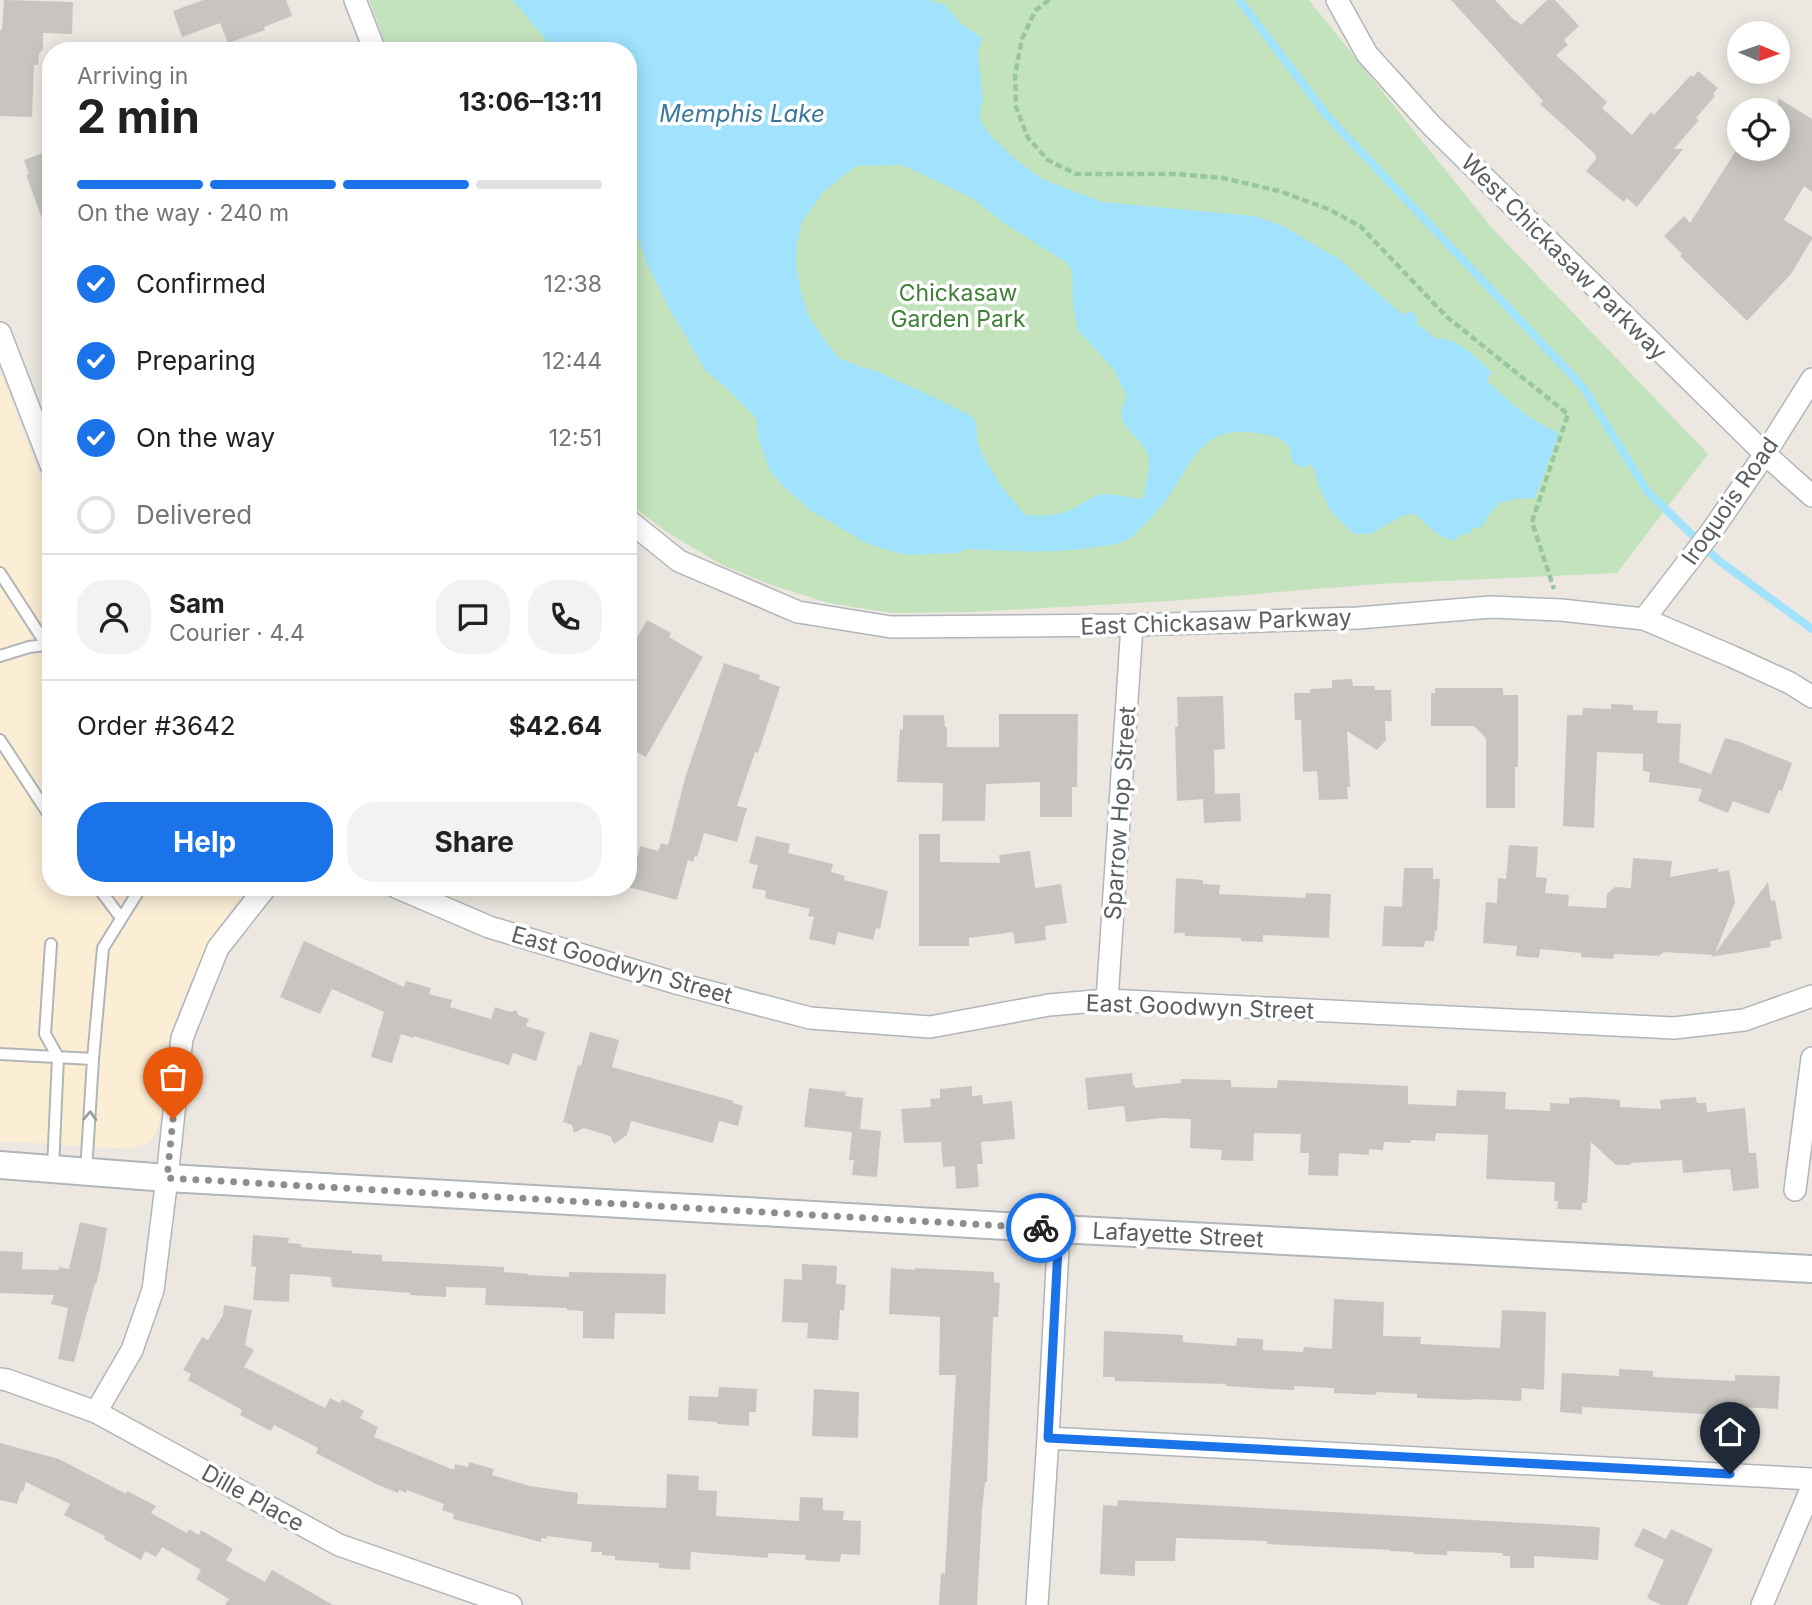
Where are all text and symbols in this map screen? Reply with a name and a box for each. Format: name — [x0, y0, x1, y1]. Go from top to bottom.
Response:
north arrow — [1727, 21, 1790, 84]
map controls — [1727, 21, 1790, 161]
text: Arriving in — [77, 62, 188, 90]
text: 13:06–13:11 — [459, 86, 602, 117]
text: 2 min — [77, 88, 200, 144]
button: locate — [1727, 98, 1790, 161]
water label: Memphis Lake — [659, 99, 825, 128]
street label: West Chickasaw Parkway — [1455, 148, 1673, 366]
text: On the way · 240 m — [77, 199, 289, 227]
icon: check — [77, 265, 115, 303]
text: Confirmed — [136, 268, 266, 299]
text: 12:38 — [544, 270, 602, 298]
park label: Chickasaw Garden Park — [890, 279, 1026, 333]
icon: check — [77, 342, 115, 380]
text: Preparing — [136, 345, 256, 376]
text: 12:44 — [542, 347, 602, 375]
icon: check — [77, 419, 115, 457]
text: On the way — [136, 422, 275, 453]
text: 12:51 — [549, 424, 602, 452]
street label: Iroquois Road — [1676, 432, 1784, 570]
text: Delivered — [136, 499, 252, 530]
button: person — [77, 580, 151, 654]
button: chat — [436, 580, 510, 654]
button: phone — [528, 580, 602, 654]
text: Sam — [169, 588, 225, 619]
street label: East Chickasaw Parkway — [1080, 603, 1352, 641]
text: Courier · 4.4 — [169, 619, 305, 647]
street label: Sparrow Hop Street — [1099, 705, 1141, 921]
text: Order #3642 — [77, 710, 236, 741]
text: $42.64 — [509, 710, 602, 741]
button: Help — [77, 802, 333, 882]
button: Share — [347, 802, 602, 882]
street label: East Goodwyn Street — [508, 920, 736, 1010]
street label: East Goodwyn Street — [1085, 989, 1315, 1025]
pin — [143, 1047, 203, 1119]
icon: bag — [154, 1058, 192, 1096]
one-way arrow — [82, 1110, 97, 1121]
courier — [1006, 1193, 1076, 1263]
icon: bike — [1022, 1209, 1060, 1247]
street label: Lafayette Street — [1092, 1217, 1265, 1253]
pin — [1700, 1402, 1760, 1474]
icon: home — [1711, 1413, 1749, 1451]
street label: Dille Place — [197, 1458, 309, 1538]

